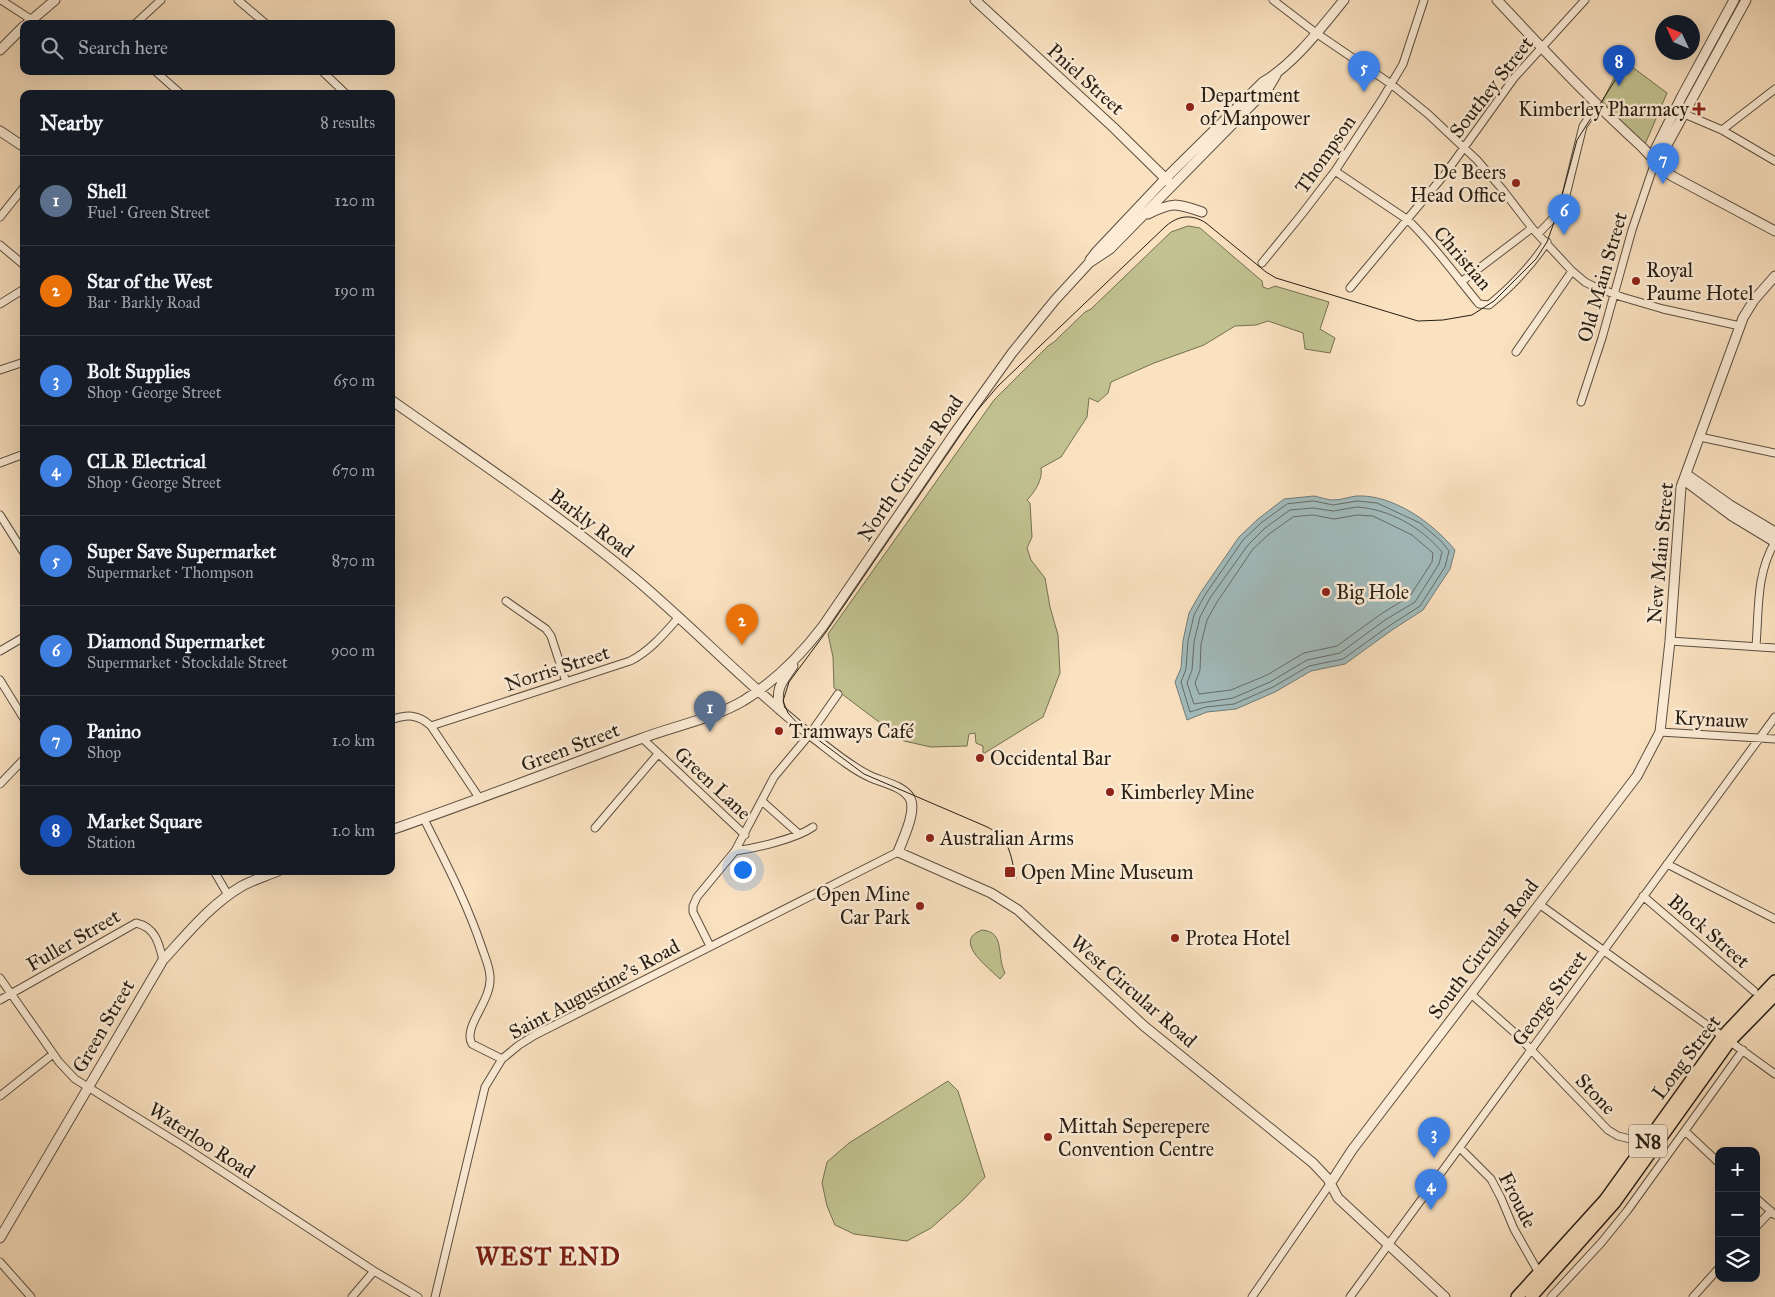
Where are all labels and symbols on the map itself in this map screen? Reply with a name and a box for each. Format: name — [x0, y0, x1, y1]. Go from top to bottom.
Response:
north arrow — [1655, 15, 1700, 60]
street label: Southey Street — [1444, 32, 1538, 142]
street label: Pniel Street — [1043, 38, 1129, 120]
pin: 8 — [1603, 45, 1635, 86]
pin: 5 — [1348, 51, 1380, 92]
place label: Department of Manpower — [1200, 83, 1311, 130]
place label: Kimberley Pharmacy — [1518, 97, 1690, 121]
marker: Department of Manpower — [1184, 101, 1196, 113]
marker: Kimberley Pharmacy — [1693, 103, 1705, 115]
street label: Thompson — [1289, 110, 1361, 198]
pin: 7 — [1647, 143, 1679, 184]
place label: De Beers Head Office — [1410, 160, 1506, 207]
marker: De Beers Head Office — [1510, 177, 1522, 189]
pin: 6 — [1548, 194, 1580, 235]
street label: Old Main Street — [1572, 209, 1632, 345]
street label: Christian — [1429, 221, 1497, 295]
place label: Royal Paume Hotel — [1646, 258, 1754, 305]
marker: Royal Paume Hotel — [1630, 275, 1642, 287]
street label: North Circular Road — [852, 391, 968, 545]
street label: New Main Street — [1642, 481, 1678, 625]
street label: Barkly Road — [545, 483, 639, 563]
place label: Big Hole — [1336, 580, 1409, 605]
marker: Big Hole — [1320, 586, 1332, 598]
pin: 2 — [726, 604, 758, 645]
street label: Norris Street — [502, 640, 612, 696]
pin: 1 — [694, 691, 726, 732]
street label: Krynauw — [1673, 705, 1749, 733]
street label: Green Street — [517, 717, 623, 777]
place label: Tramways Café — [789, 719, 915, 743]
marker: Tramways Café — [773, 725, 785, 737]
street label: Green Lane — [670, 741, 756, 825]
place label: Occidental Bar — [990, 746, 1112, 770]
marker: Occidental Bar — [974, 752, 986, 764]
place label: Kimberley Mine — [1120, 780, 1254, 804]
marker: Kimberley Mine — [1104, 786, 1116, 798]
place label: Australian Arms — [939, 826, 1074, 850]
marker: Australian Arms — [924, 832, 936, 844]
your location — [730, 857, 756, 883]
place label: Open Mine Museum — [1021, 860, 1194, 884]
marker: Open Mine Museum — [1003, 865, 1017, 879]
street label: South Circular Road — [1423, 874, 1543, 1024]
place label: Open Mine Car Park — [816, 882, 911, 929]
street label: Block Street — [1663, 889, 1755, 973]
marker: Open Mine Car Park — [914, 900, 926, 912]
street label: Fuller Street — [22, 904, 124, 976]
place label: Protea Hotel — [1185, 926, 1291, 950]
street label: West Circular Road — [1066, 930, 1202, 1052]
marker: Protea Hotel — [1169, 932, 1181, 944]
street label: Saint Augustine's Road — [505, 934, 684, 1045]
street label: George Street — [1506, 946, 1593, 1051]
street label: Green Street — [67, 975, 139, 1077]
street label: Long Street — [1647, 1010, 1726, 1104]
street label: Stone — [1571, 1068, 1621, 1120]
street label: Waterloo Road — [144, 1097, 260, 1183]
place label: Mittah Seperepere Convention Centre — [1058, 1114, 1214, 1161]
pin: 3 — [1418, 1117, 1450, 1158]
road number: N8 — [1629, 1124, 1667, 1158]
marker: Mittah Seperepere Convention Centre — [1042, 1131, 1054, 1143]
street label: Froude — [1494, 1168, 1542, 1232]
pin: 4 — [1415, 1169, 1447, 1210]
district label: WEST END — [475, 1241, 621, 1272]

